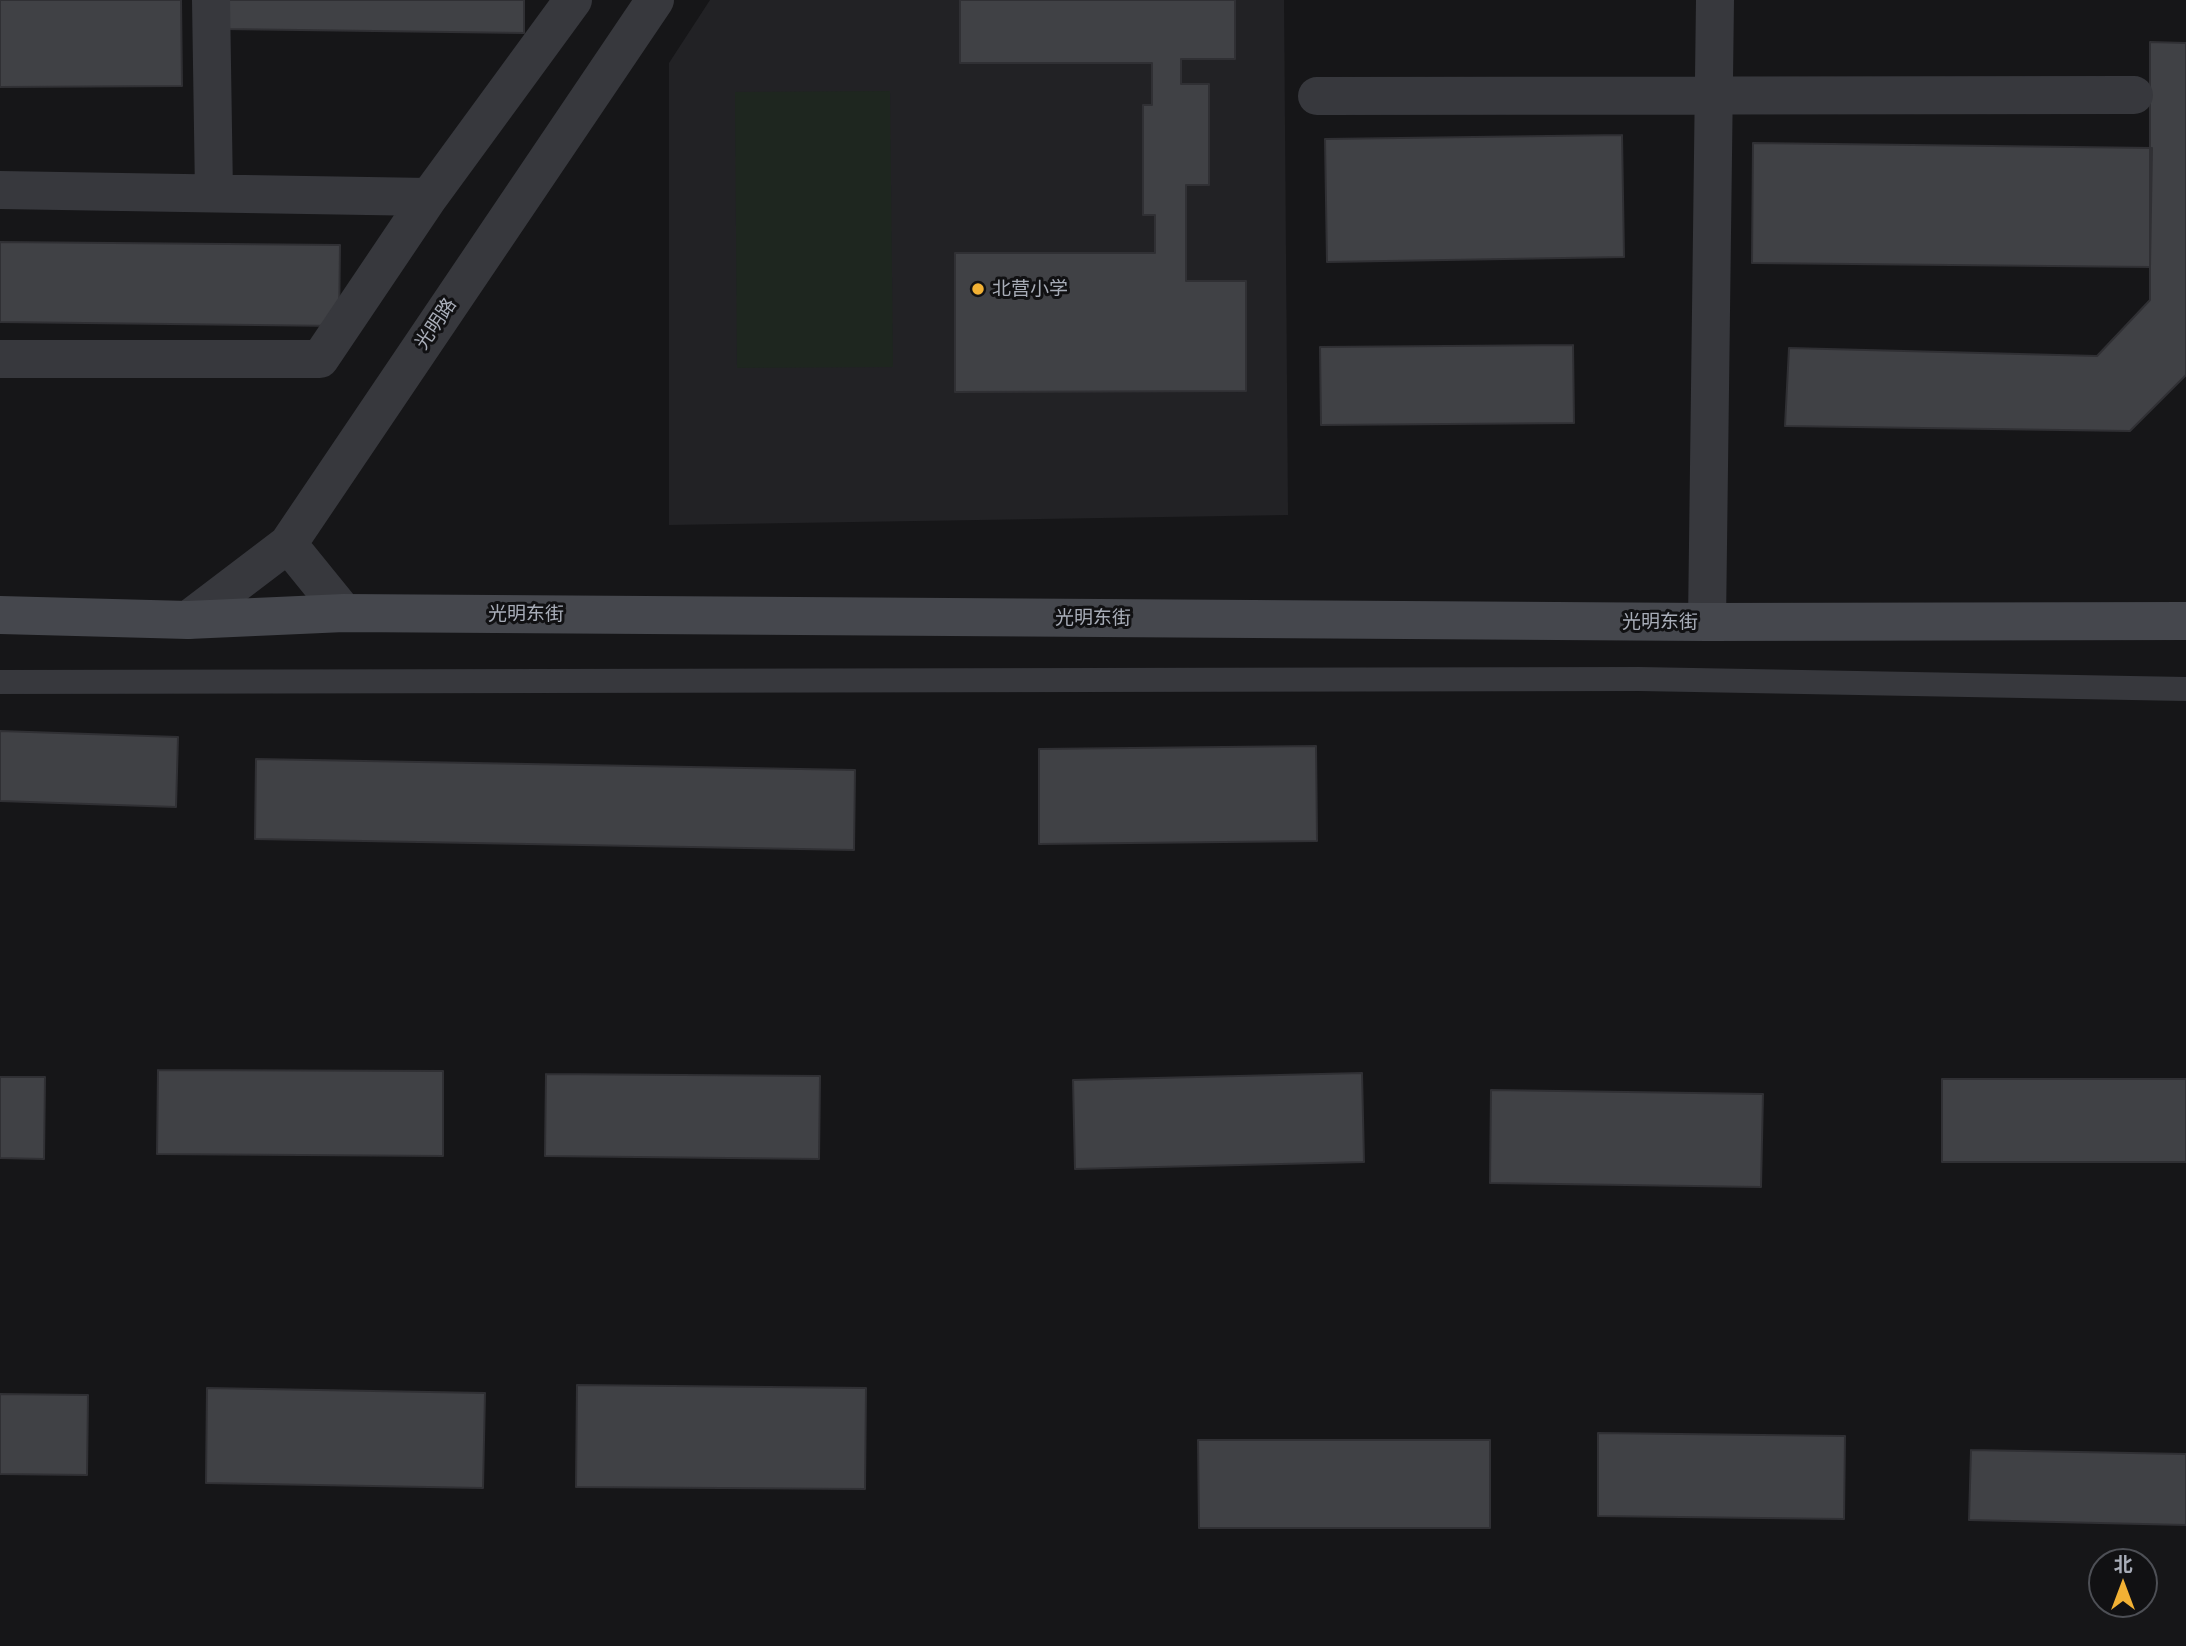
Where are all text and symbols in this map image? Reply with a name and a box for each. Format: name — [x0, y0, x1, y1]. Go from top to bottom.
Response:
place label: 北营小学 — [992, 278, 1068, 300]
marker: 北营小学 — [970, 281, 986, 297]
street label: 光明路 — [411, 294, 461, 354]
street label: 光明东街 — [488, 603, 564, 625]
street label: 光明东街 — [1055, 607, 1131, 629]
street label: 光明东街 — [1622, 611, 1698, 633]
north arrow — [2088, 1548, 2158, 1618]
text: 北 — [2113, 1553, 2133, 1575]

